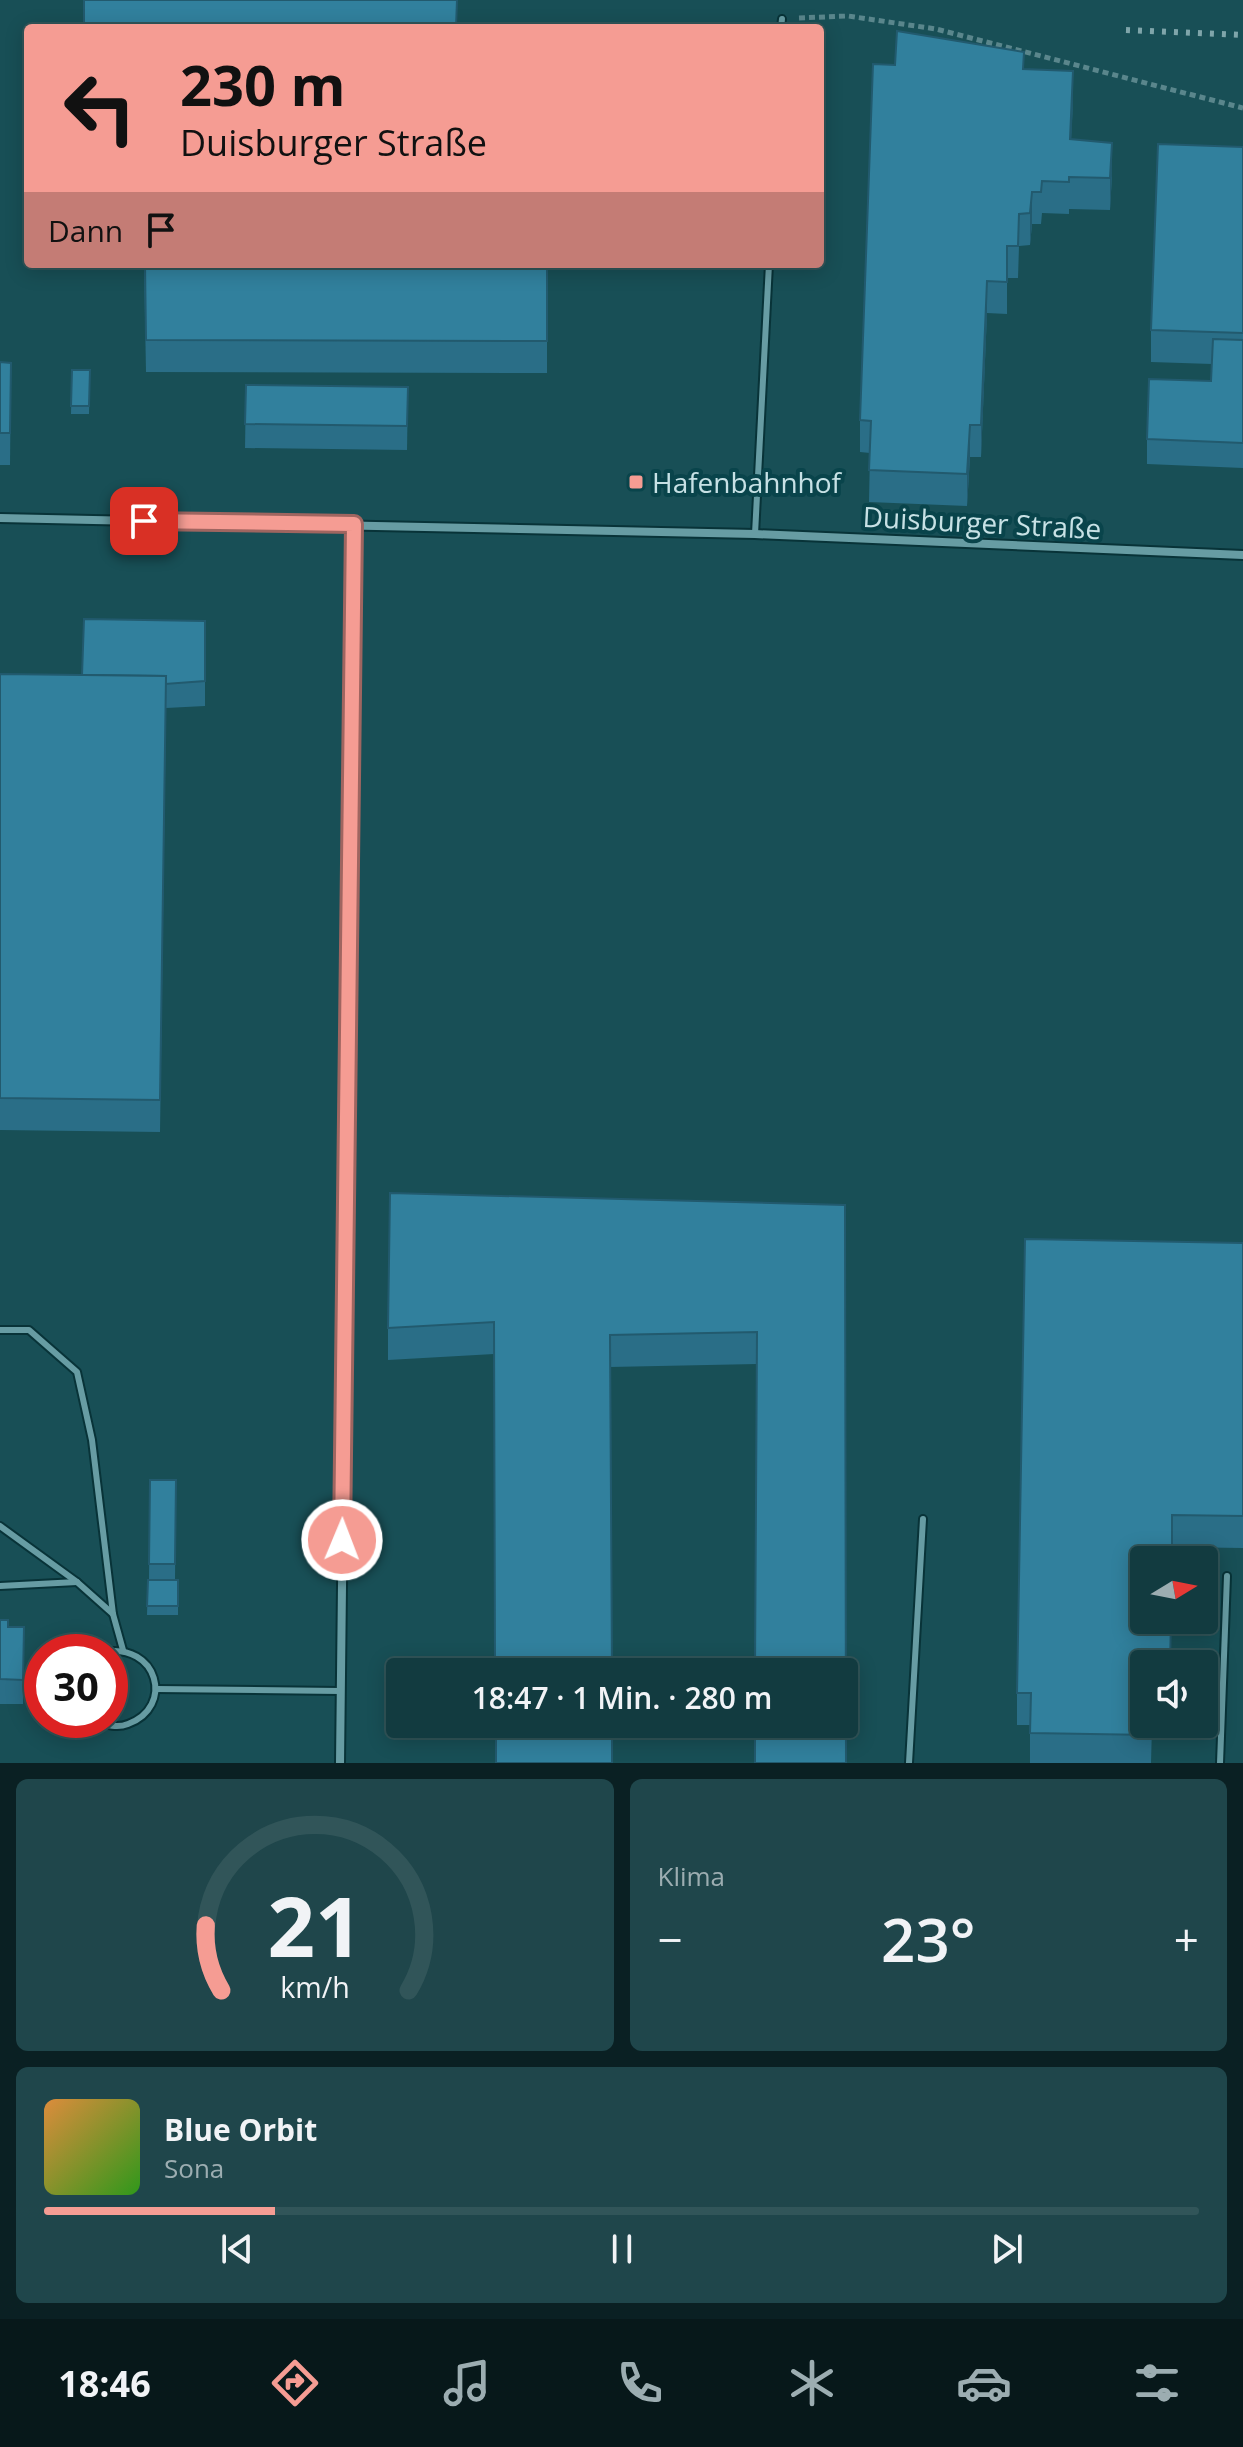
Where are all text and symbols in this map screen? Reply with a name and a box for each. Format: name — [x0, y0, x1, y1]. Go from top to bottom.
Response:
text: 230 m — [180, 46, 346, 122]
icon: left — [48, 56, 152, 160]
text: Duisburger Straße — [180, 118, 487, 167]
icon: arrive — [139, 208, 183, 252]
text: Dann — [48, 210, 123, 251]
place label: Hafenbahnhof — [652, 463, 843, 501]
marker: Hafenbahnhof — [627, 473, 645, 491]
pin — [110, 487, 178, 555]
street label: Duisburger Straße — [862, 497, 1102, 547]
icon: arrive — [122, 499, 166, 543]
position arrow — [300, 1498, 384, 1582]
north arrow — [1130, 1546, 1218, 1634]
map controls — [1130, 1546, 1218, 1738]
speed limit sign: 30 — [24, 1634, 128, 1738]
button: sound — [1130, 1650, 1218, 1738]
text: 18:47 · 1 Min. · 280 m — [472, 1677, 772, 1718]
text: Klima — [658, 1858, 725, 1894]
text: 21 — [267, 1868, 362, 1981]
text: 23° — [881, 1898, 975, 1980]
text: − — [658, 1909, 683, 1969]
text: + — [1174, 1909, 1199, 1969]
text: km/h — [280, 1967, 349, 2006]
text: Blue Orbit — [164, 2109, 317, 2150]
text: Sona — [164, 2150, 224, 2186]
icon: previous — [215, 2227, 259, 2271]
icon: pause — [600, 2227, 644, 2271]
icon: next — [985, 2227, 1029, 2271]
icon: directions — [267, 2355, 323, 2411]
icon: music — [439, 2355, 495, 2411]
icon: phone — [612, 2355, 668, 2411]
icon: climate — [784, 2355, 840, 2411]
icon: car — [956, 2355, 1012, 2411]
icon: filters — [1129, 2355, 1185, 2411]
text: 18:46 — [58, 2359, 151, 2408]

